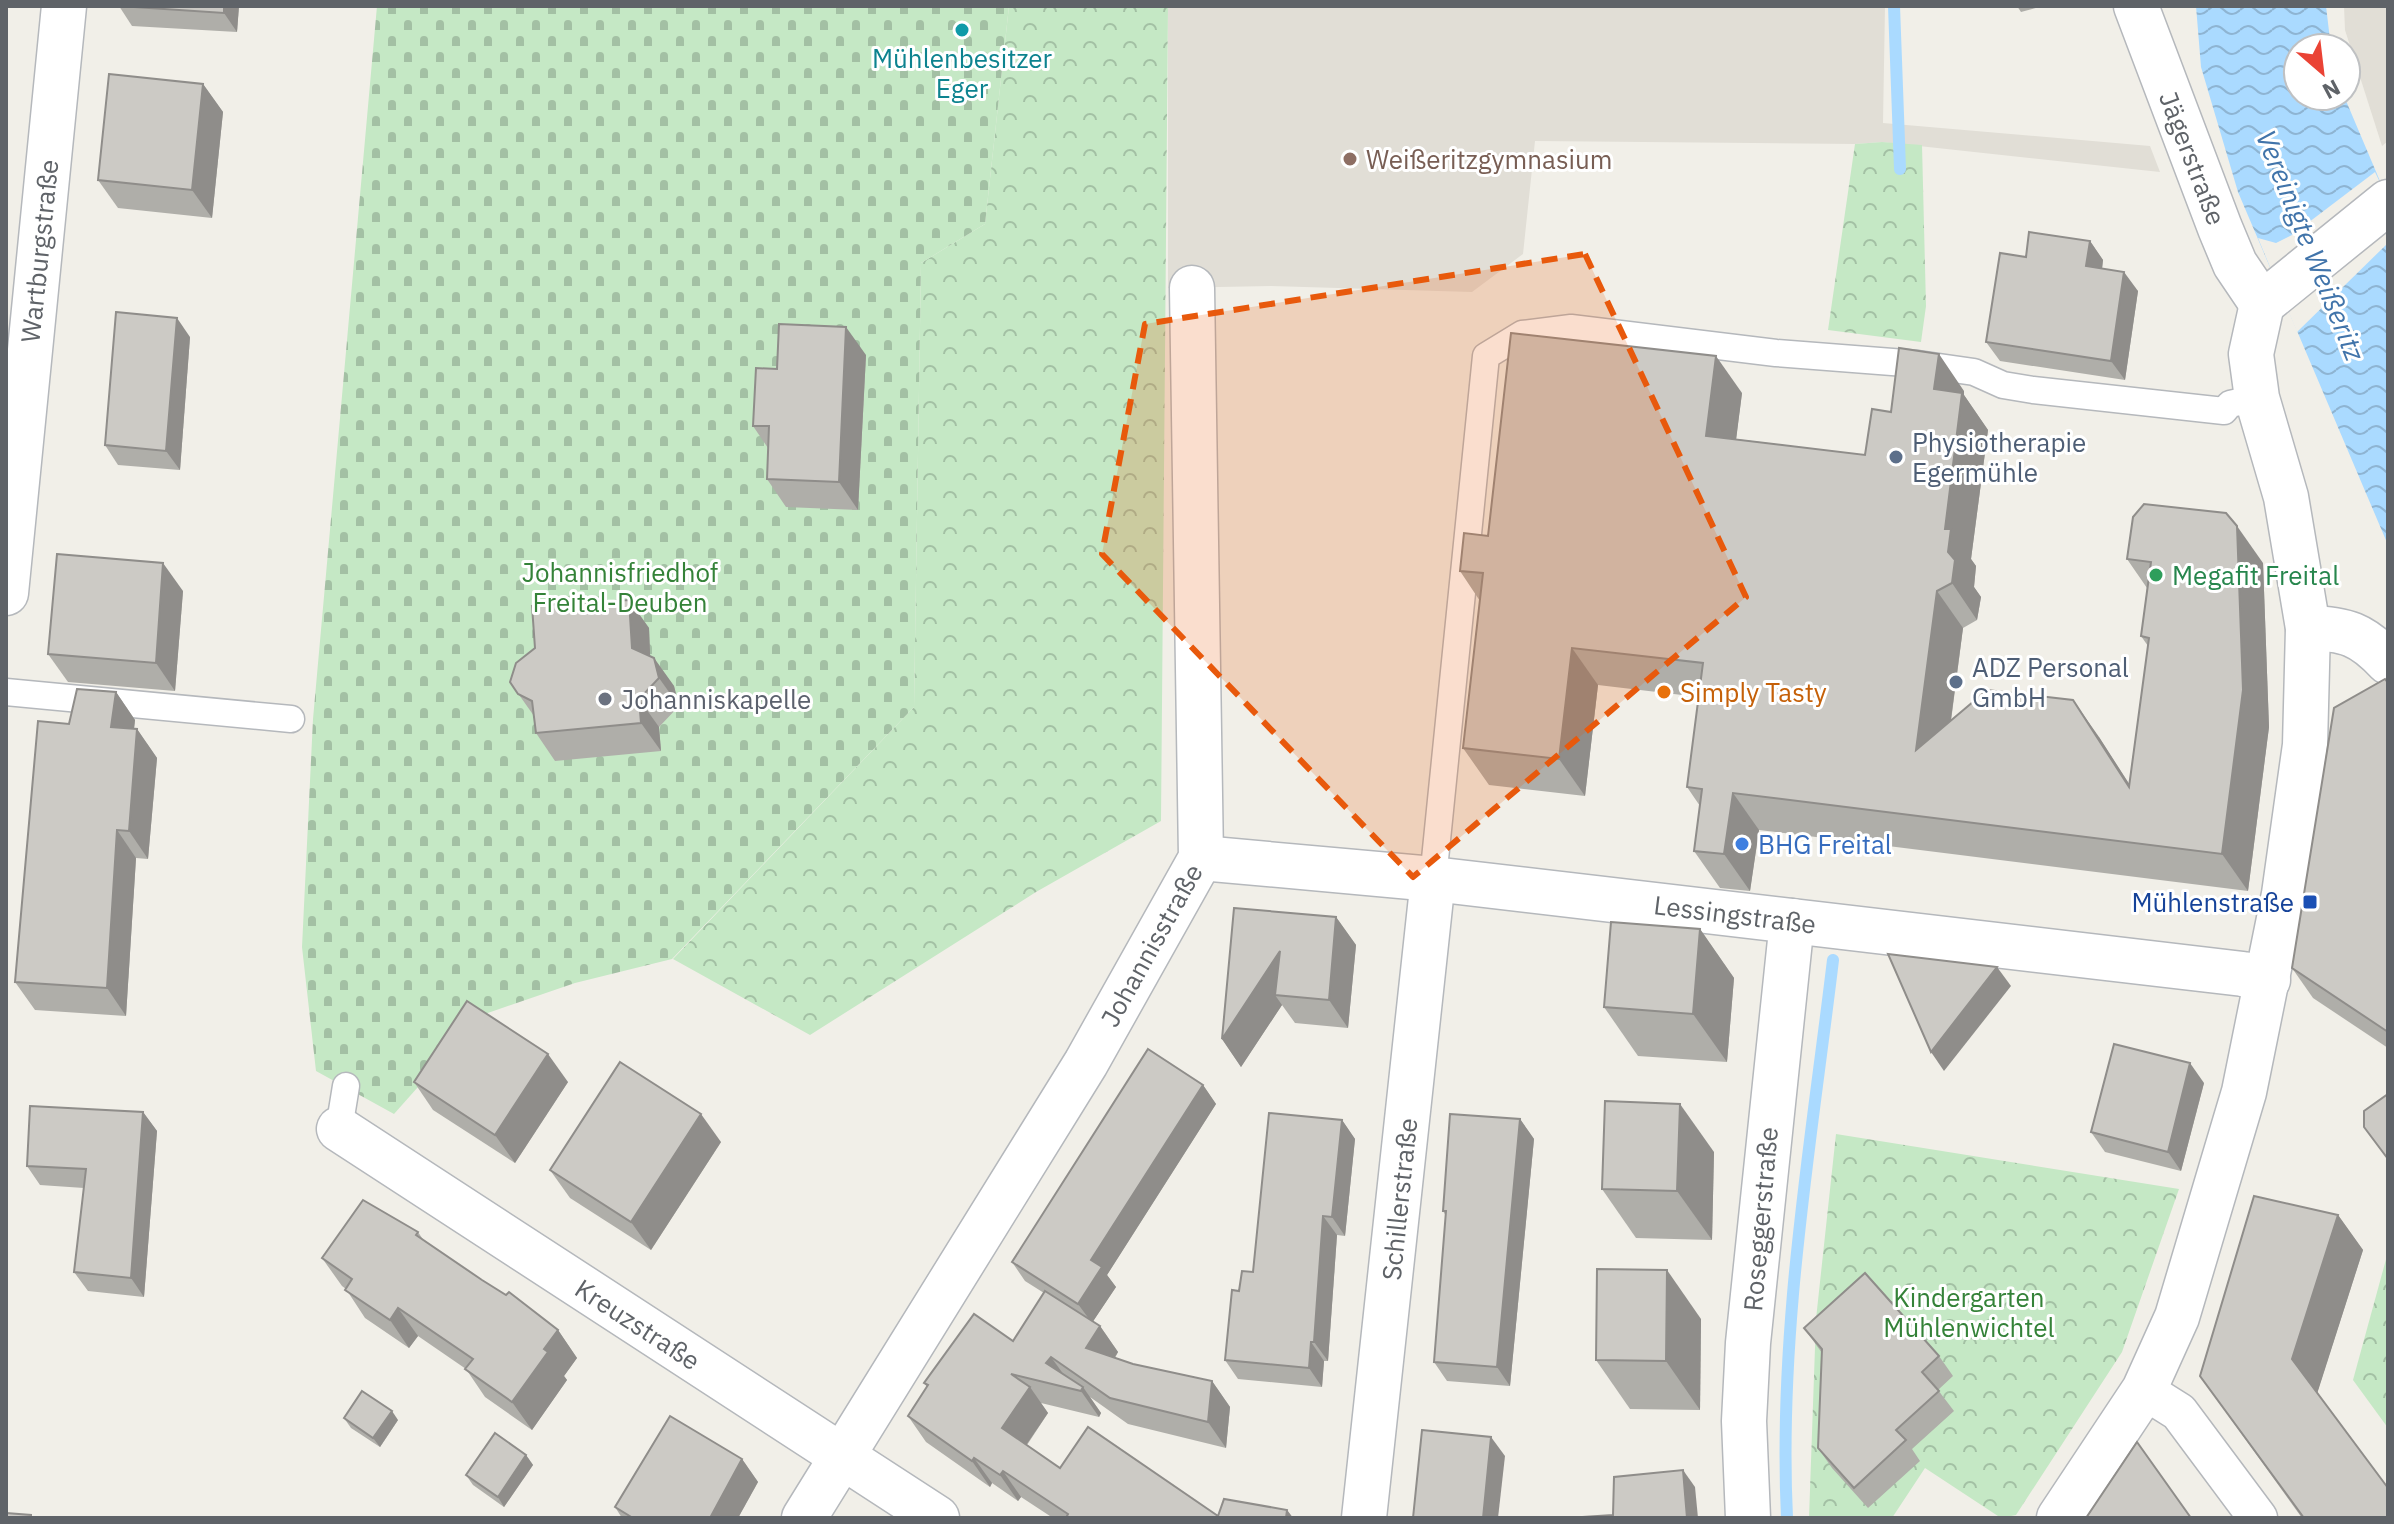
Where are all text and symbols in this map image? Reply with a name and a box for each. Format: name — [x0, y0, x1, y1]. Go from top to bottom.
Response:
marker: Mühlenbesitzer Eger — [953, 21, 971, 39]
north arrow — [2282, 32, 2362, 112]
place label: Mühlenbesitzer Eger — [872, 41, 1052, 105]
text: N — [2318, 74, 2345, 107]
street label: Jägerstraße — [2152, 86, 2234, 230]
water label: Vereinigte Weißeritz — [2248, 124, 2374, 366]
place label: Weißeritzgymnasium — [1366, 142, 1613, 176]
marker: Weißeritzgymnasium — [1341, 150, 1359, 168]
street label: Wartburgstraße — [12, 158, 66, 344]
place label: Physiotherapie Egermühle — [1912, 425, 2086, 489]
marker: Physiotherapie Egermühle — [1887, 448, 1905, 466]
park label: Johannisfriedhof Freital-Deuben — [522, 555, 718, 619]
place label: Megafit Freital — [2172, 558, 2339, 592]
marker: Megafit Freital — [2147, 566, 2165, 584]
place label: ADZ Personal GmbH — [1972, 650, 2129, 714]
marker: ADZ Personal GmbH — [1947, 673, 1965, 691]
place label: Simply Tasty — [1680, 675, 1827, 709]
place label: Johanniskapelle — [621, 682, 811, 716]
marker: Simply Tasty — [1655, 683, 1673, 701]
marker: Johanniskapelle — [596, 690, 614, 708]
place label: BHG Freital — [1758, 827, 1892, 861]
marker: BHG Freital — [1733, 835, 1751, 853]
street label: Johannisstraße — [1092, 858, 1210, 1032]
place label: Mühlenstraße — [2131, 885, 2294, 919]
street label: Lessingstraße — [1652, 887, 1818, 941]
marker: Mühlenstraße — [2301, 893, 2319, 911]
street label: Schillerstraße — [1374, 1116, 1424, 1282]
street label: Roseggerstraße — [1735, 1125, 1785, 1313]
street label: Kreuzstraße — [569, 1271, 707, 1377]
park label: Kindergarten Mühlenwichtel — [1883, 1280, 2055, 1344]

